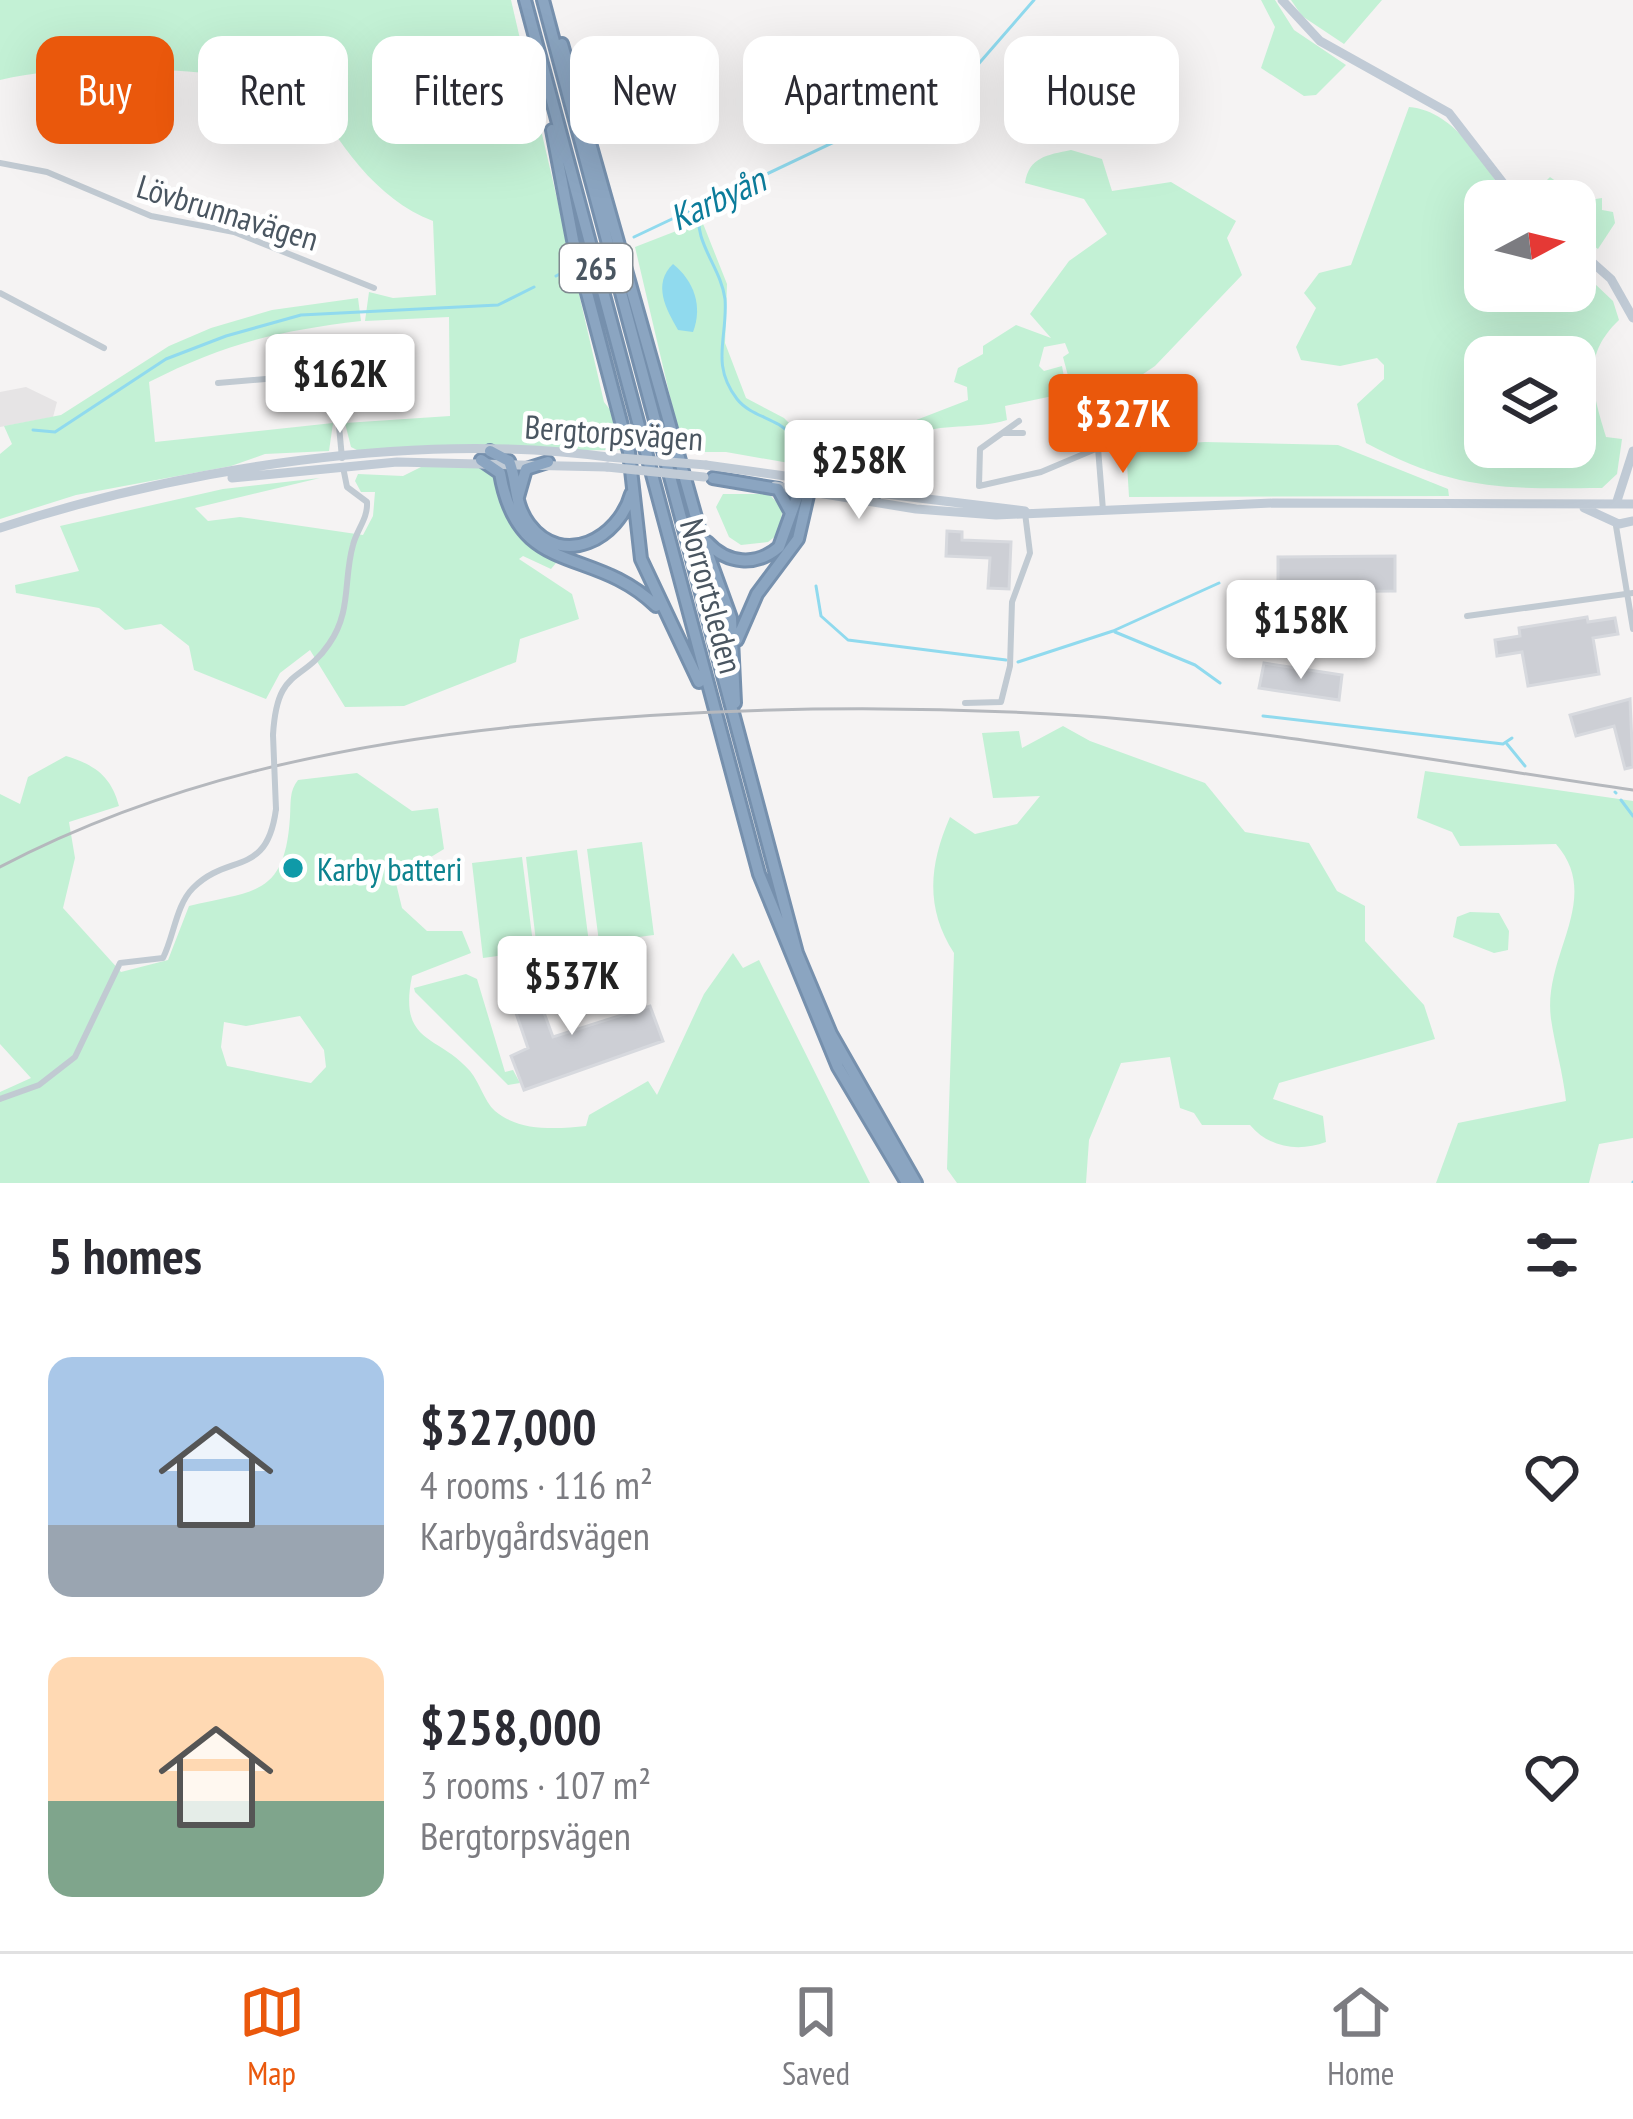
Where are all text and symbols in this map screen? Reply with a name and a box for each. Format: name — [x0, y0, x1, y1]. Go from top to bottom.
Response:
chip: Buy — [36, 36, 174, 144]
chip: Rent — [198, 36, 348, 144]
chip: Filters — [372, 36, 546, 144]
chip: New — [570, 36, 719, 144]
chip: Apartment — [743, 36, 980, 144]
chip: House — [1004, 36, 1179, 144]
water label: Karbyån — [662, 155, 774, 240]
street label: Lövbrunnavägen — [132, 164, 324, 260]
north arrow — [1464, 180, 1596, 312]
map controls — [1464, 180, 1596, 468]
road number: 265 — [560, 244, 632, 292]
pin: $162K — [256, 334, 424, 436]
button: layers — [1464, 336, 1596, 468]
text: $162K — [293, 347, 387, 398]
pin: $327K — [1039, 374, 1207, 476]
text: $327K — [1076, 387, 1170, 438]
street label: Bergtorpsvägen — [523, 404, 705, 460]
pin: $258K — [775, 420, 943, 522]
text: $258K — [812, 433, 906, 484]
street label: Norrortsleden — [671, 514, 753, 678]
pin: $158K — [1217, 580, 1385, 682]
text: $158K — [1254, 593, 1348, 644]
place label: Karby batteri — [317, 847, 463, 890]
marker: Karby batteri — [280, 855, 306, 881]
pin: $537K — [488, 936, 656, 1038]
text: $537K — [525, 949, 619, 1000]
text: 5 homes — [48, 1222, 202, 1288]
icon: filters — [1519, 1222, 1585, 1288]
text: $327,000 — [420, 1393, 597, 1459]
icon: home — [144, 1405, 288, 1549]
icon: heart — [1519, 1444, 1585, 1510]
text: 4 rooms · 116 m² — [420, 1459, 653, 1510]
text: Karbygårdsvägen — [420, 1510, 650, 1561]
text: $258,000 — [420, 1693, 602, 1759]
icon: home — [144, 1705, 288, 1849]
icon: heart — [1519, 1744, 1585, 1810]
text: 3 rooms · 107 m² — [420, 1759, 651, 1810]
text: Bergtorpsvägen — [420, 1810, 631, 1861]
tab: Map — [239, 1979, 305, 2094]
tab: Saved — [782, 1979, 850, 2094]
tab: Home — [1327, 1979, 1394, 2094]

